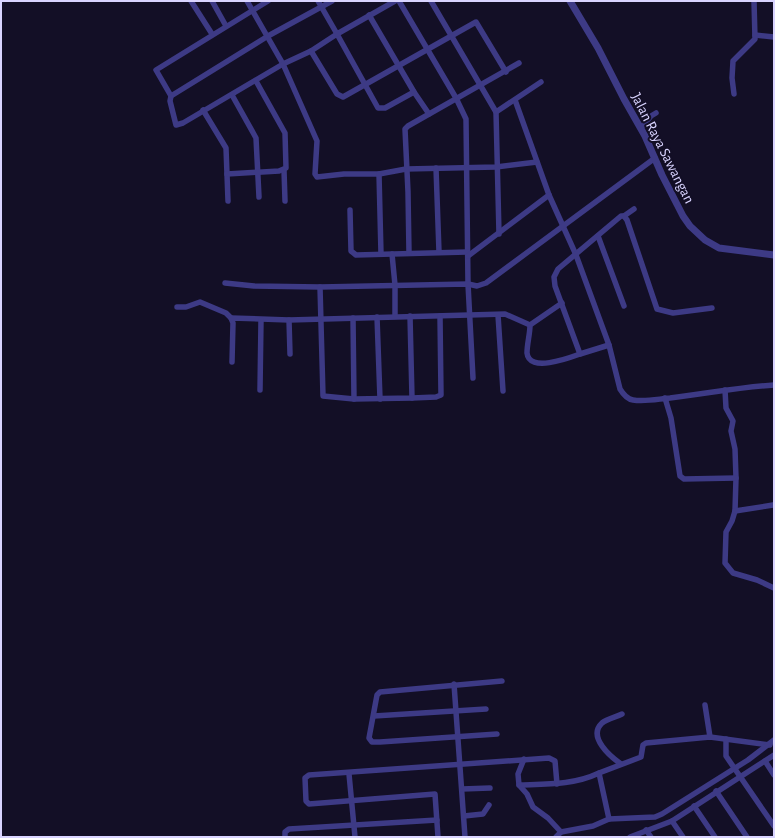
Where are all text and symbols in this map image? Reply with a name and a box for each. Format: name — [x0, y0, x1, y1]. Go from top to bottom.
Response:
street label: Jalan Raya Sawangan — [628, 91, 697, 206]

